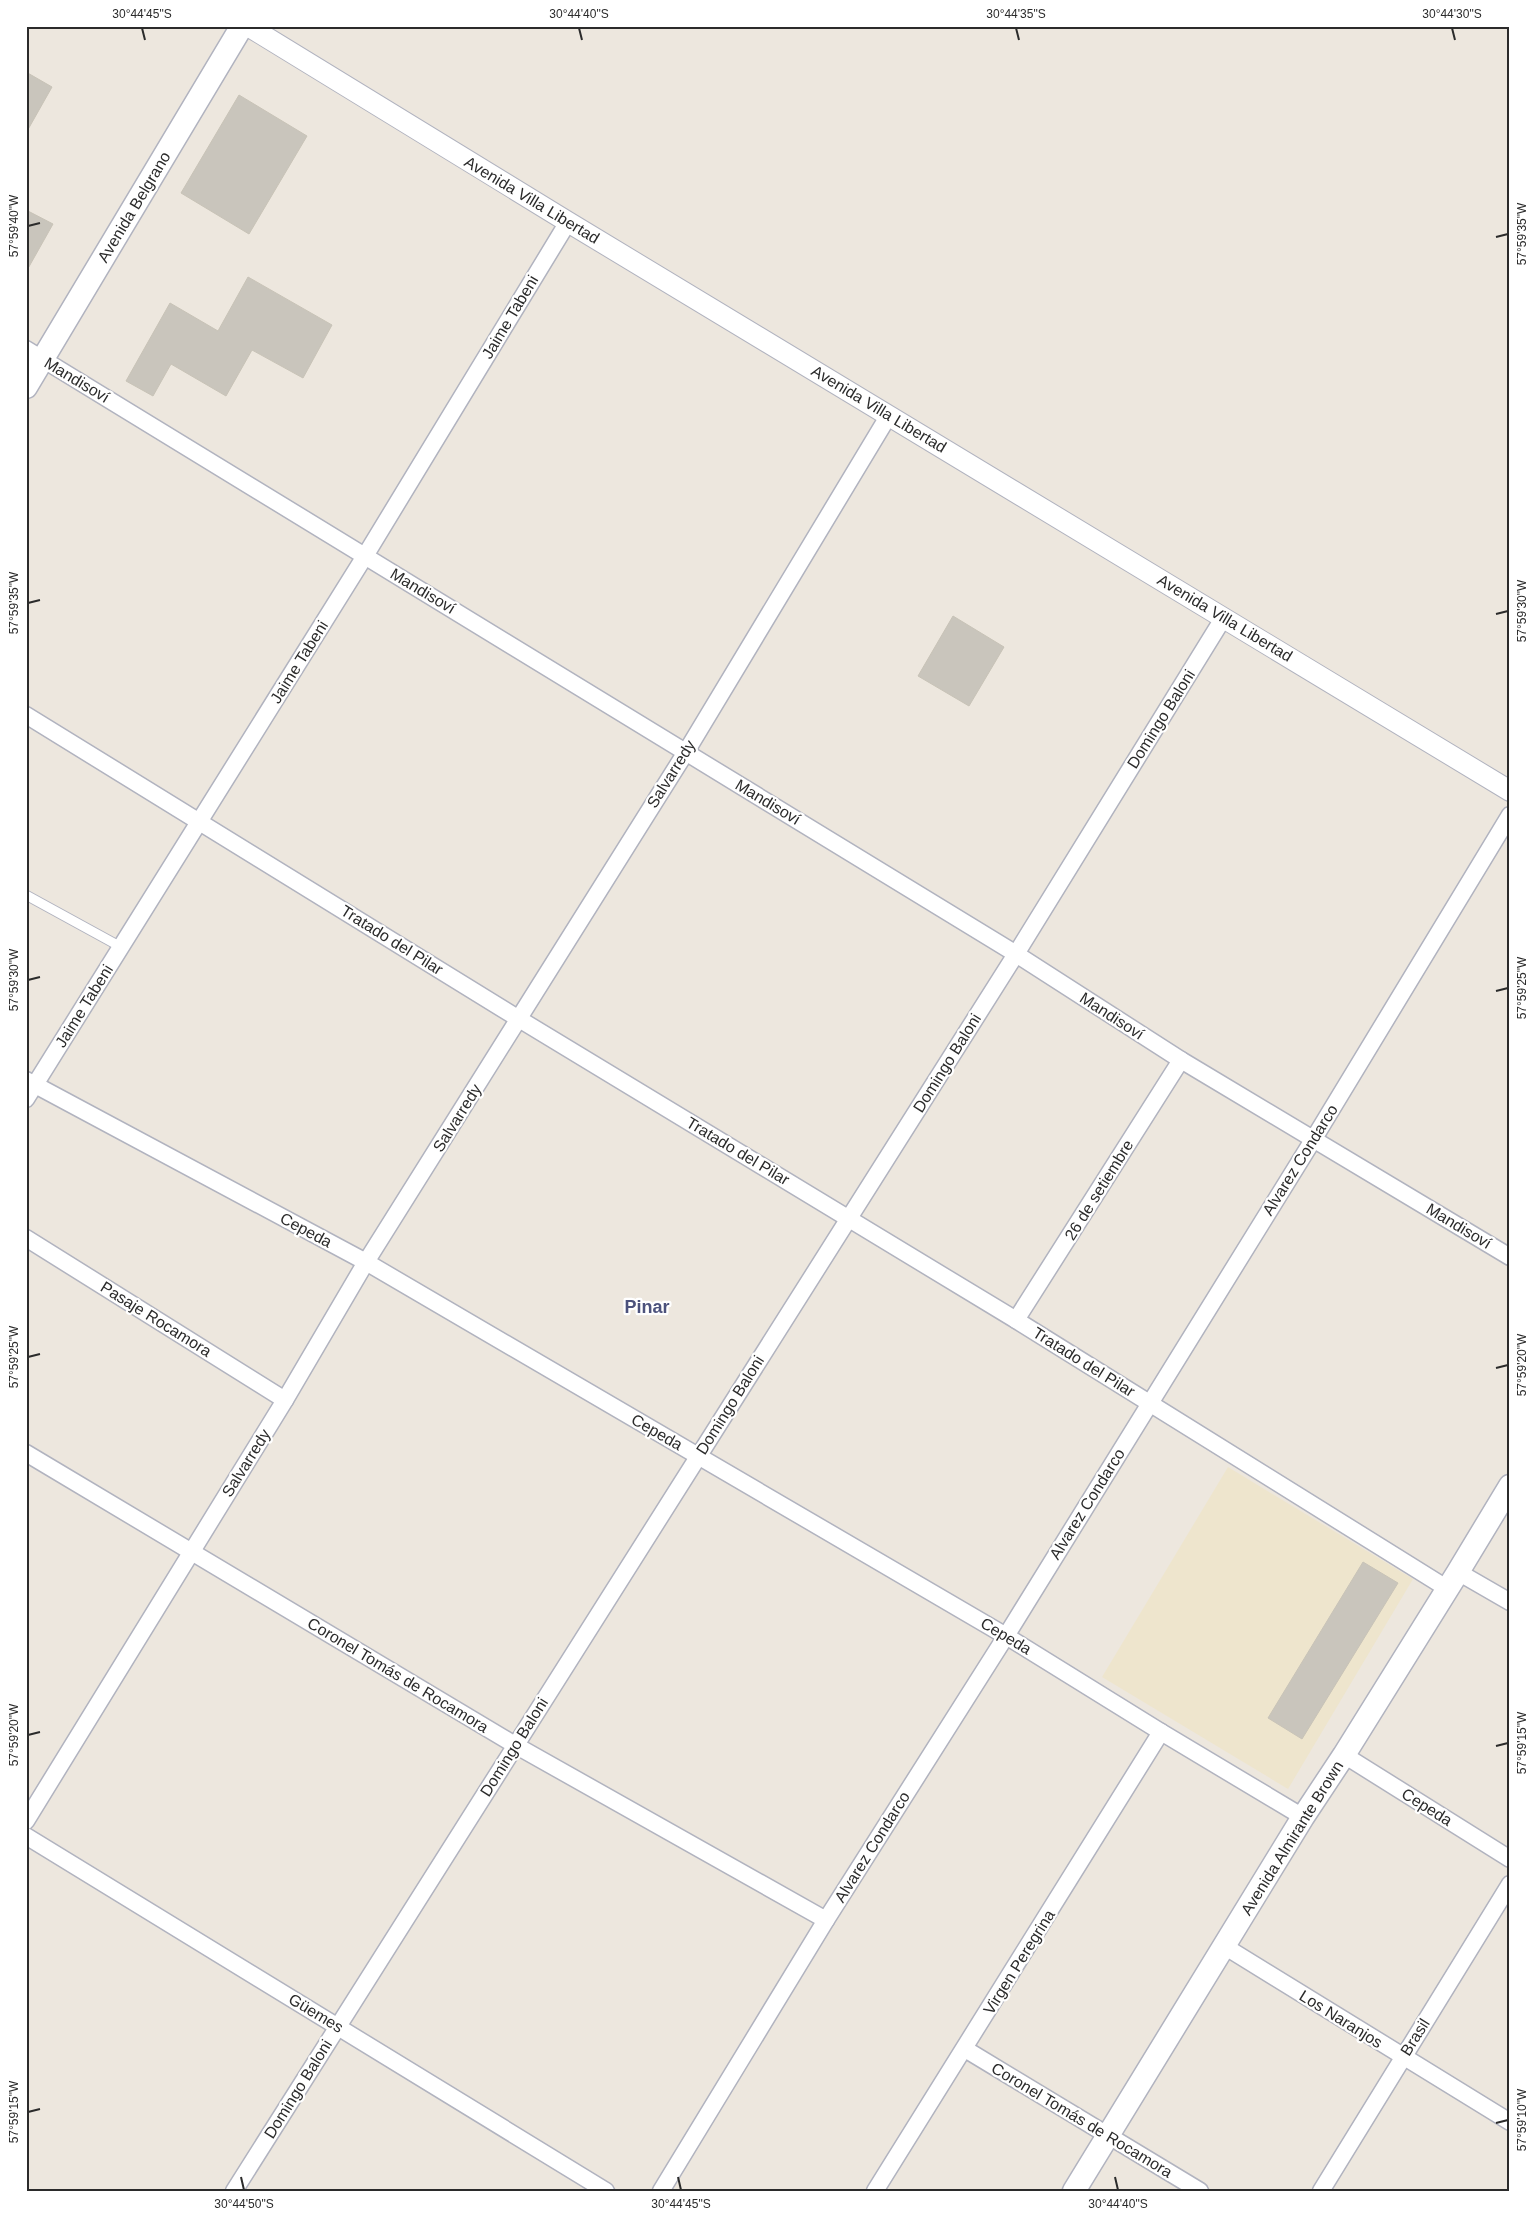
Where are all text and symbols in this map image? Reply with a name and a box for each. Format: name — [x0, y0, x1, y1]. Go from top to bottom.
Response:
text: 30°44'45"S — [112, 7, 172, 21]
text: 30°44'40"S — [549, 7, 609, 21]
text: 30°44'35"S — [986, 7, 1046, 21]
text: 30°44'30"S — [1422, 7, 1482, 21]
street label: Avenida Belgrano — [94, 149, 174, 265]
street label: Avenida Villa Libertad — [462, 153, 602, 247]
text: 57°59'40"W — [7, 194, 21, 257]
text: 57°59'35"W — [1515, 202, 1529, 265]
street label: Jaime Tabeni — [479, 272, 541, 362]
street label: Mandisoví — [41, 354, 113, 406]
street label: Avenida Villa Libertad — [809, 362, 949, 456]
street label: Mandisoví — [387, 565, 459, 617]
text: 57°59'35"W — [7, 571, 21, 634]
street label: Avenida Villa Libertad — [1155, 571, 1295, 665]
text: 57°59'30"W — [1515, 579, 1529, 642]
street label: Jaime Tabeni — [267, 618, 331, 706]
street label: Domingo Baloni — [1124, 667, 1198, 771]
street label: Salvarredy — [644, 737, 698, 811]
street label: Mandisoví — [732, 776, 804, 828]
street label: Tratado del Pilar — [338, 902, 447, 979]
text: 57°59'30"W — [7, 948, 21, 1011]
text: 57°59'25"W — [1515, 956, 1529, 1019]
street label: Jaime Tabeni — [52, 962, 116, 1050]
street label: Mandisoví — [1077, 989, 1148, 1043]
street label: Domingo Baloni — [910, 1011, 984, 1115]
street label: Salvarredy — [430, 1081, 484, 1155]
street label: Alvarez Condarco — [1259, 1101, 1341, 1218]
street label: Tratado del Pilar — [684, 1114, 793, 1189]
street label: 26 de setiembre — [1061, 1137, 1137, 1243]
street label: Mandisoví — [1423, 1200, 1495, 1252]
street label: Cepeda — [277, 1209, 335, 1251]
street label: Pasaje Rocamora — [98, 1278, 215, 1360]
district label: Pinar — [624, 1297, 670, 1317]
street label: Tratado del Pilar — [1030, 1324, 1139, 1401]
text: 57°59'25"W — [7, 1325, 21, 1388]
text: 57°59'20"W — [1515, 1333, 1529, 1396]
street label: Domingo Baloni — [693, 1353, 767, 1457]
street label: Cepeda — [628, 1411, 686, 1453]
street label: Salvarredy — [219, 1426, 273, 1500]
street label: Alvarez Condarco — [1046, 1445, 1128, 1562]
street label: Coronel Tomás de Rocamora — [305, 1614, 492, 1736]
street label: Cepeda — [978, 1614, 1034, 1658]
street label: Domingo Baloni — [477, 1695, 551, 1799]
text: 57°59'20"W — [7, 1703, 21, 1766]
text: 57°59'15"W — [1515, 1711, 1529, 1774]
street label: Avenida Almirante Brown — [1238, 1758, 1346, 1918]
street label: Cepeda — [1399, 1785, 1455, 1829]
street label: Alvarez Condarco — [831, 1788, 913, 1905]
street label: Virgen Peregrina — [980, 1907, 1058, 2017]
street label: Los Naranjos — [1297, 1987, 1385, 2051]
street label: Güemes — [286, 1990, 346, 2036]
street label: Brasil — [1397, 2016, 1433, 2058]
street label: Domingo Baloni — [261, 2037, 335, 2141]
street label: Coronel Tomás de Rocamora — [989, 2059, 1176, 2181]
text: 57°59'15"W — [7, 2080, 21, 2143]
text: 57°59'10"W — [1515, 2088, 1529, 2151]
text: 30°44'50"S — [214, 2197, 274, 2211]
text: 30°44'45"S — [651, 2197, 711, 2211]
text: 30°44'40"S — [1088, 2197, 1148, 2211]

